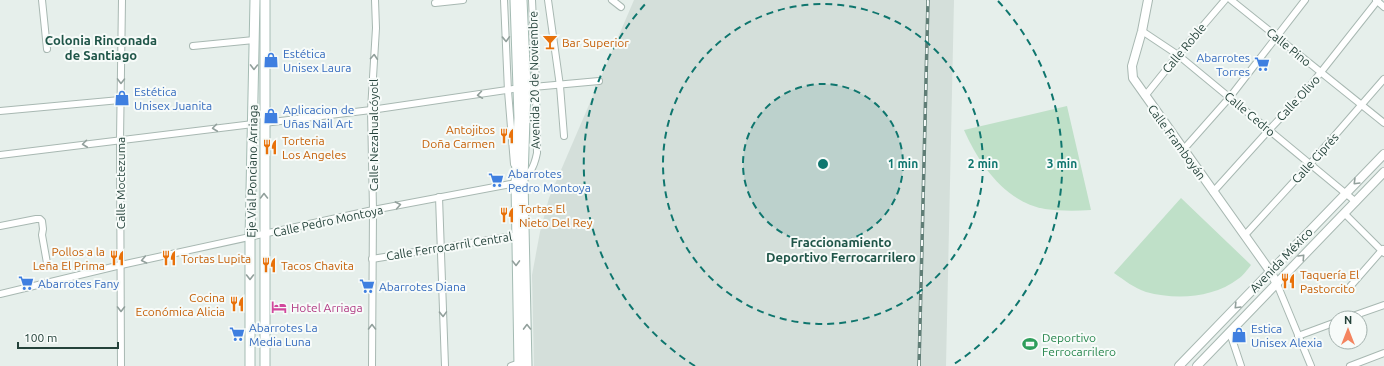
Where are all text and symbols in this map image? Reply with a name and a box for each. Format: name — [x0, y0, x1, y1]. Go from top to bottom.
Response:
street label: Avenida 20 de Noviembre — [526, 11, 542, 149]
street label: Calle Roble — [1160, 21, 1208, 75]
street label: Calle Pino — [1264, 25, 1314, 69]
district label: Colonia Rinconada de Santiago — [45, 33, 157, 62]
bar icon: Bar Superior — [541, 33, 559, 51]
one-way arrow — [501, 36, 510, 42]
place label: Bar Superior — [562, 36, 629, 49]
place label: Estética Unisex Laura — [283, 47, 351, 74]
shop icon: Estética Unisex Laura — [262, 51, 280, 69]
place label: Abarrotes Torres — [1196, 51, 1250, 78]
one-way arrow — [370, 54, 379, 60]
supermarket icon: Abarrotes Torres — [1253, 55, 1271, 73]
one-way arrow — [250, 64, 258, 70]
street label: Calle Olivo — [1274, 73, 1322, 123]
one-way arrow — [116, 78, 125, 84]
street label: Calle Nezahualcóyotl — [367, 79, 380, 191]
place label: Estética Unisex Juanita — [134, 85, 212, 112]
shop icon: Estética Unisex Juanita — [113, 89, 131, 107]
street label: Calle Cedro — [1222, 89, 1278, 139]
one-way arrow — [477, 90, 483, 99]
street label: Calle Framboyán — [1146, 102, 1208, 182]
place label: Aplicacion de Uñas Nail Art — [283, 103, 354, 130]
street label: Eje Vial Ponciano Arriaga — [244, 104, 260, 238]
shop icon: Aplicacion de Uñas Nail Art — [262, 107, 280, 125]
place label: Antojitos Doña Carmen — [422, 123, 495, 150]
one-way arrow — [211, 124, 218, 133]
restaurant icon: Antojitos Doña Carmen — [498, 127, 516, 145]
street label: Calle Ciprés — [1289, 130, 1341, 186]
place label: Torteria Los Angeles — [282, 134, 346, 161]
street label: Calle Moctezuma — [114, 137, 127, 229]
restaurant icon: Torteria Los Angeles — [261, 138, 279, 156]
one-way arrow — [82, 139, 89, 148]
centre of rings — [816, 157, 830, 171]
text: 1 min — [888, 157, 918, 170]
text: 2 min — [968, 157, 998, 170]
text: 3 min — [1047, 157, 1077, 170]
place label: Abarrotes Pedro Montoya — [508, 167, 591, 194]
supermarket icon: Abarrotes Pedro Montoya — [487, 171, 505, 189]
one-way arrow — [1354, 177, 1361, 184]
one-way arrow — [260, 193, 268, 199]
one-way arrow — [395, 202, 401, 210]
place label: Tortas El Nieto Del Rey — [519, 202, 593, 229]
street label: Calle Pedro Montoya — [272, 203, 384, 239]
restaurant icon: Tortas El Nieto Del Rey — [498, 206, 516, 224]
street label: Avenida México — [1247, 225, 1315, 295]
street label: Calle Ferrocarril Central — [385, 230, 513, 262]
district label: Fraccionamiento Deportivo Ferrocarrilero — [766, 235, 916, 264]
place label: Pollos a la Leña El Prima — [33, 245, 105, 272]
restaurant icon: Pollos a la Leña El Prima — [108, 249, 126, 267]
restaurant icon: Tortas Lupita — [160, 249, 178, 267]
place label: Tortas Lupita — [181, 252, 251, 265]
one-way arrow — [1297, 254, 1305, 262]
one-way arrow — [140, 256, 147, 264]
restaurant icon: Tacos Chavita — [260, 256, 278, 274]
place label: Tacos Chavita — [281, 259, 354, 272]
one-way arrow — [512, 260, 520, 266]
place label: Taquería El Pastorcito — [1300, 268, 1359, 295]
restaurant icon: Taquería El Pastorcito — [1279, 272, 1297, 290]
supermarket icon: Abarrotes Fany — [17, 274, 35, 292]
one-way arrow — [246, 274, 254, 280]
place label: Abarrotes Fany — [38, 277, 119, 290]
supermarket icon: Abarrotes Diana — [358, 277, 376, 295]
place label: Abarrotes Diana — [379, 280, 466, 293]
place label: Cocina Económica Alicia — [136, 291, 225, 318]
restaurant icon: Cocina Económica Alicia — [228, 295, 246, 313]
hotel icon: Hotel Arriaga — [270, 298, 288, 316]
place label: Hotel Arriaga — [291, 301, 363, 314]
one-way arrow — [1235, 301, 1242, 308]
one-way arrow — [117, 306, 125, 312]
north arrow — [1328, 310, 1368, 350]
one-way arrow — [439, 311, 448, 317]
text: N — [1344, 314, 1352, 326]
place label: Abarrotes La Media Luna — [249, 321, 318, 348]
place label: Estica Unisex Alexia — [1251, 322, 1322, 349]
scale bar — [18, 324, 118, 350]
one-way arrow — [368, 324, 376, 330]
one-way arrow — [523, 324, 531, 330]
supermarket icon: Abarrotes La Media Luna — [228, 325, 246, 343]
shop icon: Estica Unisex Alexia — [1230, 326, 1248, 344]
text: 100 m — [24, 331, 57, 344]
place label: Deportivo Ferrocarrilero — [1042, 331, 1116, 358]
sports icon: Deportivo Ferrocarrilero — [1021, 335, 1039, 353]

